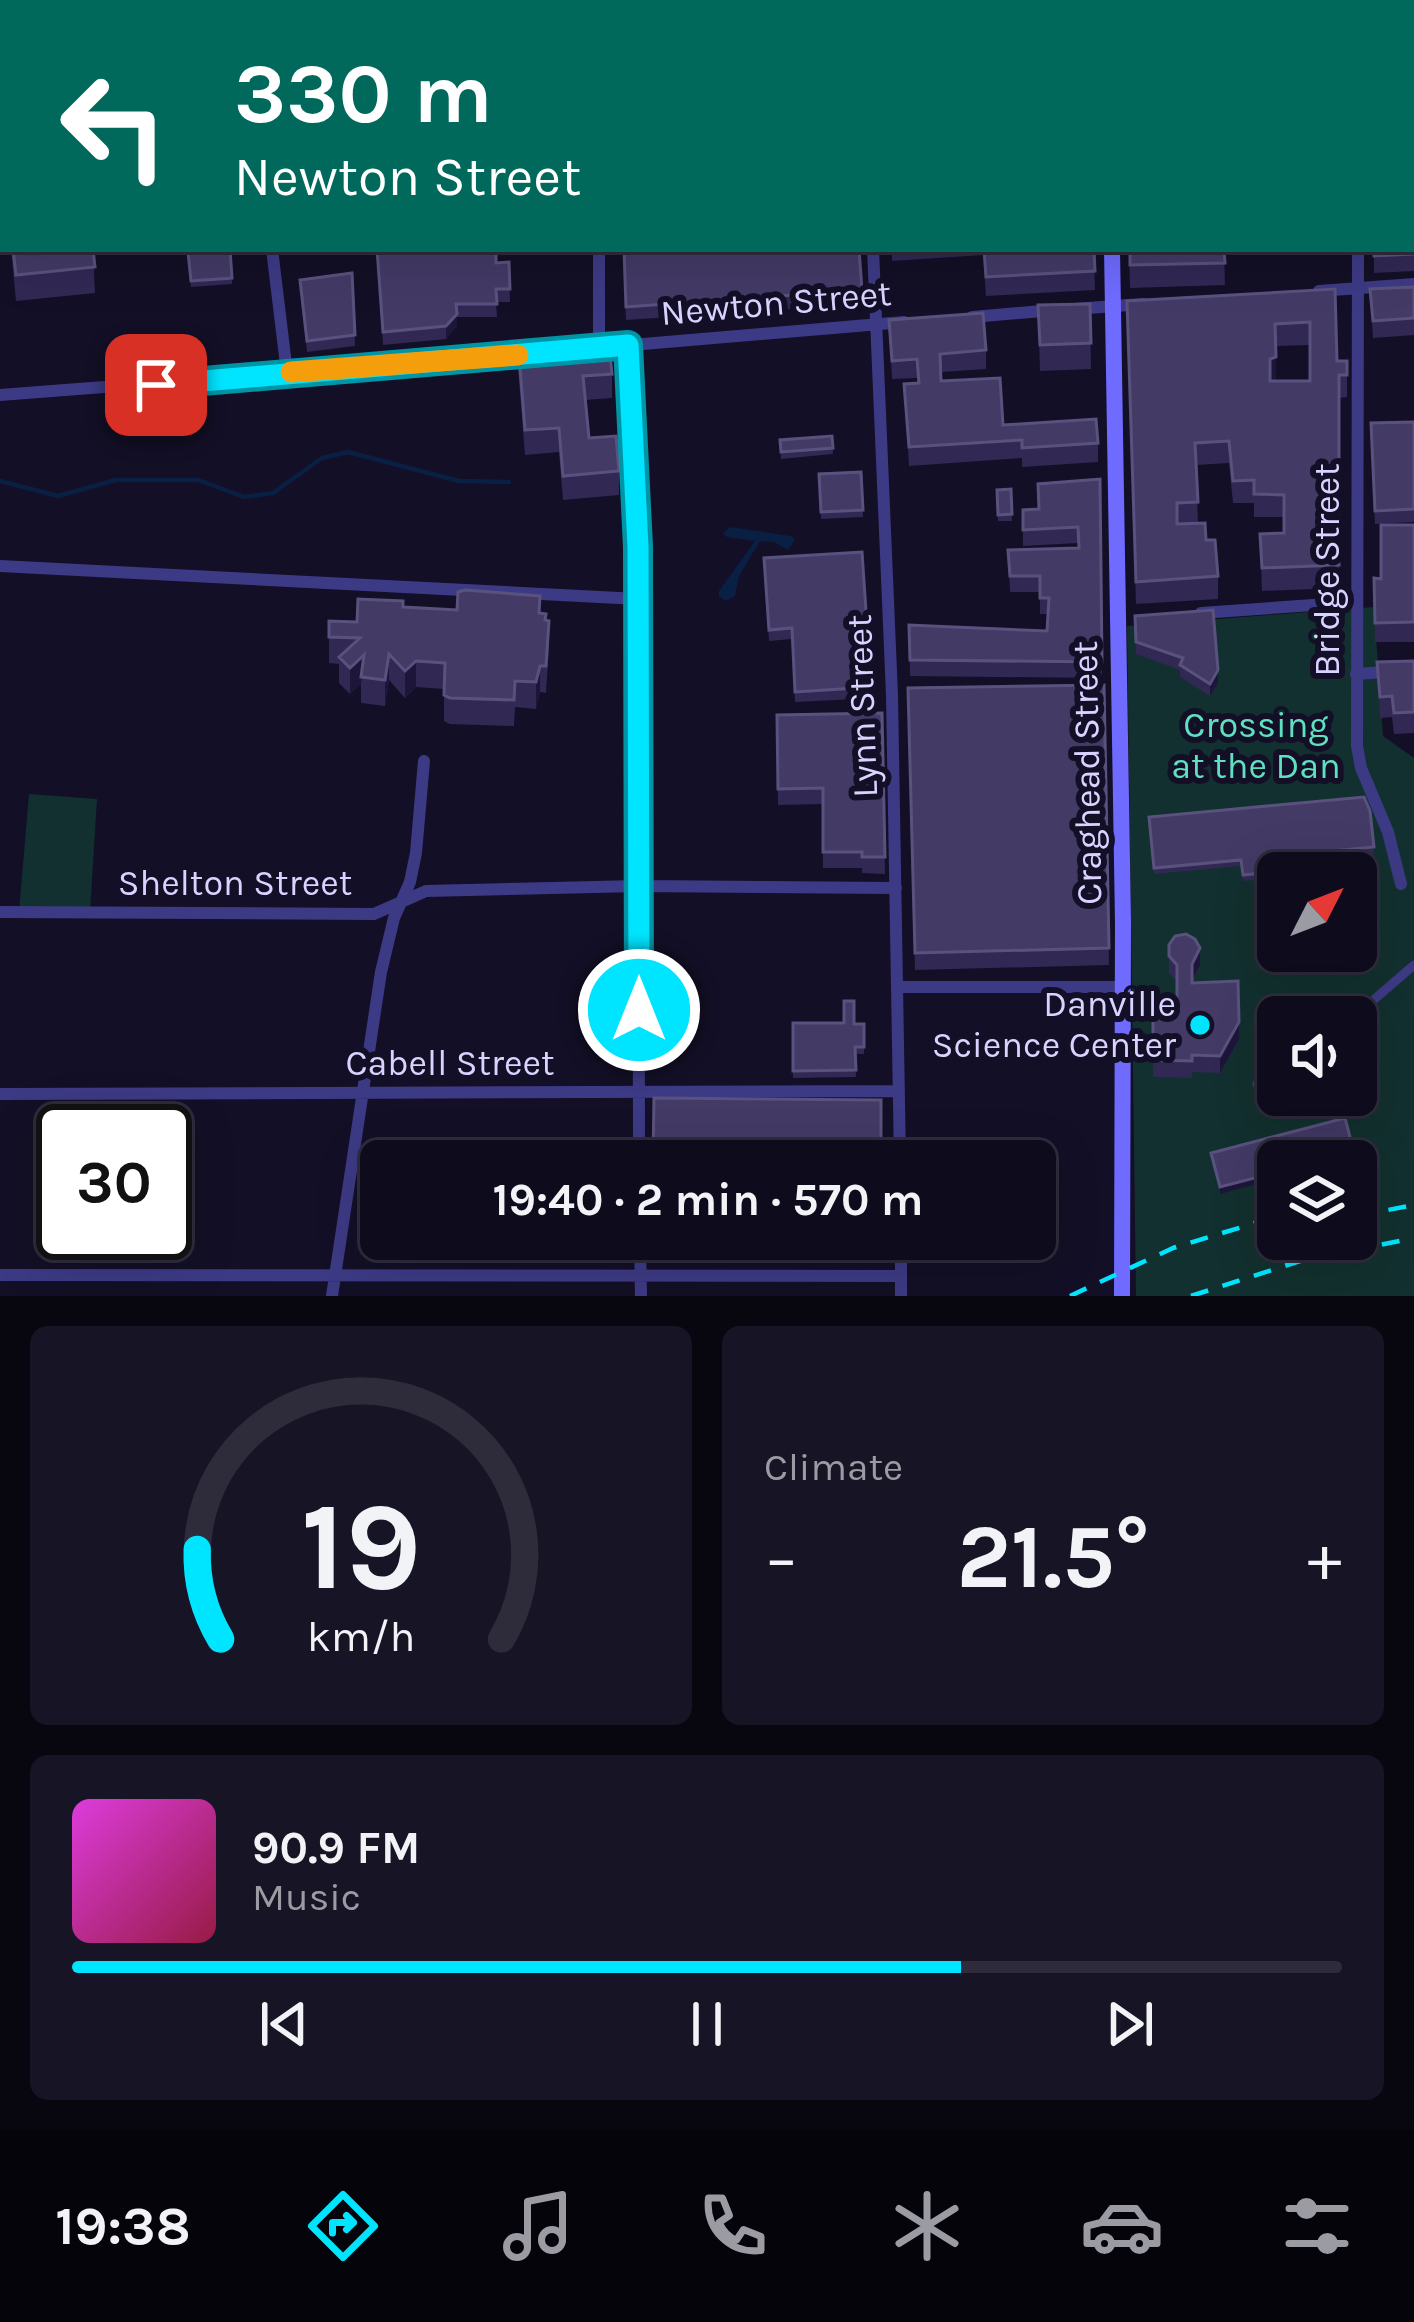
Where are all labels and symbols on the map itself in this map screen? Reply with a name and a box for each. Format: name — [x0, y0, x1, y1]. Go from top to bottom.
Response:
street label: Newton Street — [659, 272, 893, 334]
pin — [105, 334, 207, 436]
street label: Bridge Street — [1306, 463, 1348, 677]
street label: Lynn Street — [838, 614, 886, 798]
street label: Craghead Street — [1064, 641, 1110, 905]
park label: Crossing at the Dan — [1171, 704, 1341, 787]
north arrow — [1257, 852, 1377, 972]
street label: Shelton Street — [118, 862, 352, 904]
position arrow — [576, 947, 702, 1073]
place label: Danville Science Center — [932, 983, 1177, 1066]
marker: Danville Science Center — [1187, 1012, 1213, 1038]
street label: Cabell Street — [345, 1042, 555, 1084]
speed limit sign: 30 — [36, 1104, 192, 1260]

